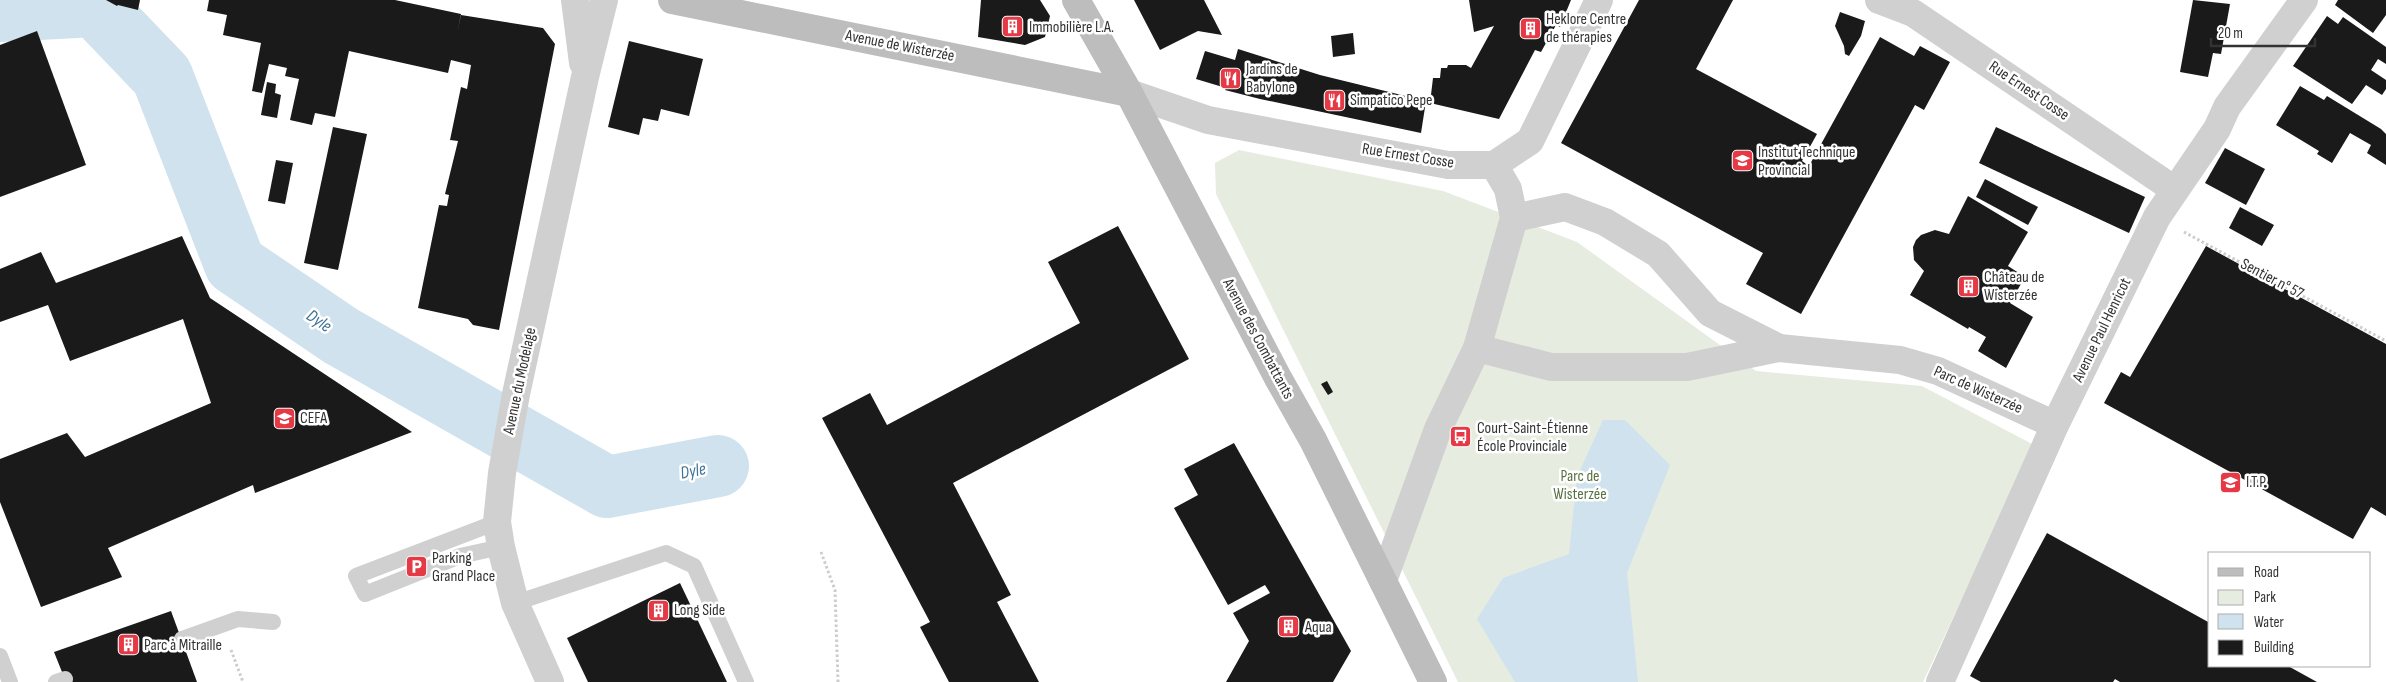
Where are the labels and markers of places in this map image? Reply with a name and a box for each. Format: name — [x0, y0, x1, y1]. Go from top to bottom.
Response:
place label: Heklore Centre de thérapies — [1546, 10, 1626, 47]
building icon: Immobilière L.A. — [1001, 15, 1025, 39]
building icon: Heklore Centre de thérapies — [1518, 16, 1542, 40]
place label: Immobilière L.A. — [1029, 18, 1114, 37]
place label: Jardins de Babylone — [1245, 60, 1298, 97]
restaurant icon: Jardins de Babylone — [1218, 66, 1242, 90]
restaurant icon: Simpatico Pepe — [1322, 88, 1346, 112]
place label: Simpatico Pepe — [1350, 91, 1432, 110]
place label: Institut Technique Provincial — [1758, 143, 1855, 180]
school or university icon: Institut Technique Provincial — [1730, 149, 1754, 173]
place label: Château de Wisterzée — [1984, 268, 2044, 305]
building icon: Château de Wisterzée — [1956, 274, 1980, 298]
school or university icon: CEFA — [272, 406, 296, 430]
place label: CEFA — [300, 409, 327, 428]
place label: Court-Saint-Étienne École Provinciale — [1477, 419, 1588, 456]
bus stop icon: Court-Saint-Étienne École Provinciale — [1449, 425, 1473, 449]
school or university icon: I.T.P. — [2218, 470, 2242, 494]
place label: I.T.P. — [2246, 473, 2267, 492]
place label: Parking Grand Place — [432, 549, 495, 586]
parking icon: Parking Grand Place — [404, 555, 428, 579]
building icon: Long Side — [646, 598, 670, 622]
place label: Long Side — [674, 601, 725, 620]
building icon: Aqua — [1277, 615, 1301, 639]
place label: Aqua — [1304, 618, 1332, 637]
building icon: Parc à Mitraille — [116, 633, 140, 657]
place label: Parc à Mitraille — [144, 636, 222, 655]

